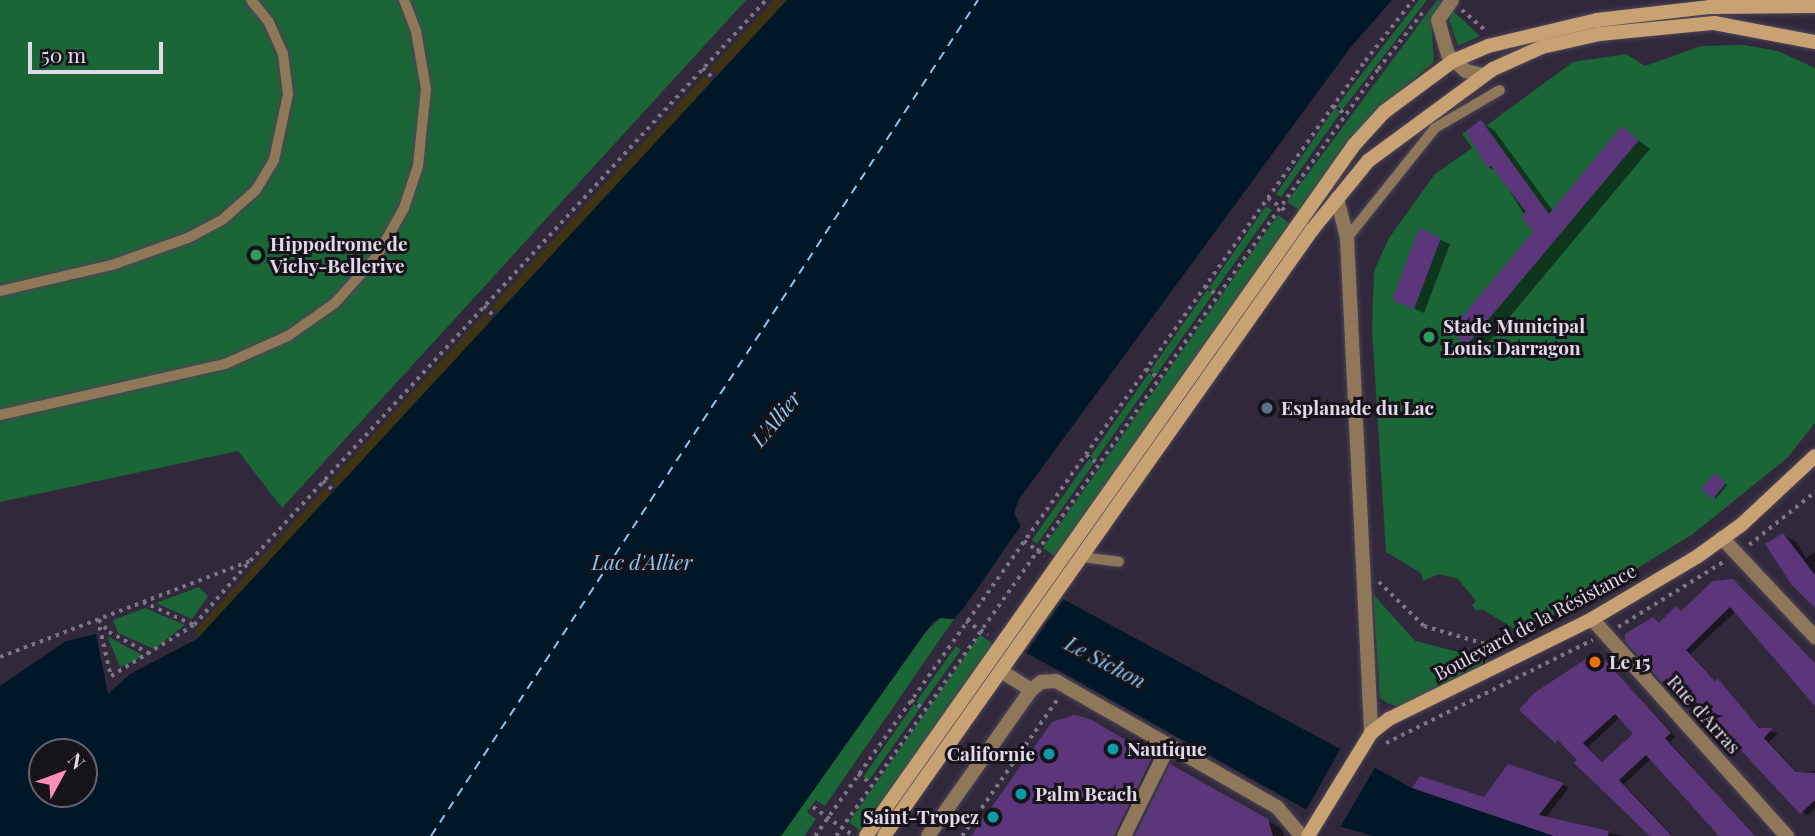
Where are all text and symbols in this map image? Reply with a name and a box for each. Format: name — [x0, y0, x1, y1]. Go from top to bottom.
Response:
scale bar — [32, 28, 166, 72]
text: 50 m — [41, 40, 86, 68]
place label: Hippodrome de Vichy-Bellerive — [270, 233, 408, 277]
marker: Hippodrome de Vichy-Bellerive — [248, 247, 264, 263]
place label: Stade Municipal Louis Darragon — [1443, 315, 1585, 359]
marker: Stade Municipal Louis Darragon — [1421, 329, 1437, 345]
water label: L'Allier — [745, 385, 805, 451]
place label: Esplanade du Lac — [1281, 397, 1434, 419]
marker: Esplanade du Lac — [1259, 400, 1275, 416]
water label: Lac d'Allier — [592, 548, 692, 574]
street label: Boulevard de la Résistance — [1430, 559, 1640, 685]
water label: Le Sichon — [1062, 629, 1150, 693]
place label: Le 15 — [1609, 651, 1650, 673]
marker: Le 15 — [1587, 654, 1603, 670]
street label: Rue d'Arras — [1663, 670, 1745, 758]
north arrow — [28, 738, 98, 808]
place label: Nautique — [1127, 738, 1207, 760]
marker: Nautique — [1105, 741, 1121, 757]
place label: Californie — [947, 743, 1035, 765]
marker: Californie — [1041, 746, 1057, 762]
text: N — [63, 747, 92, 774]
place label: Palm Beach — [1035, 783, 1137, 805]
marker: Palm Beach — [1013, 786, 1029, 802]
place label: Saint-Tropez — [863, 806, 979, 828]
marker: Saint-Tropez — [985, 809, 1001, 825]

